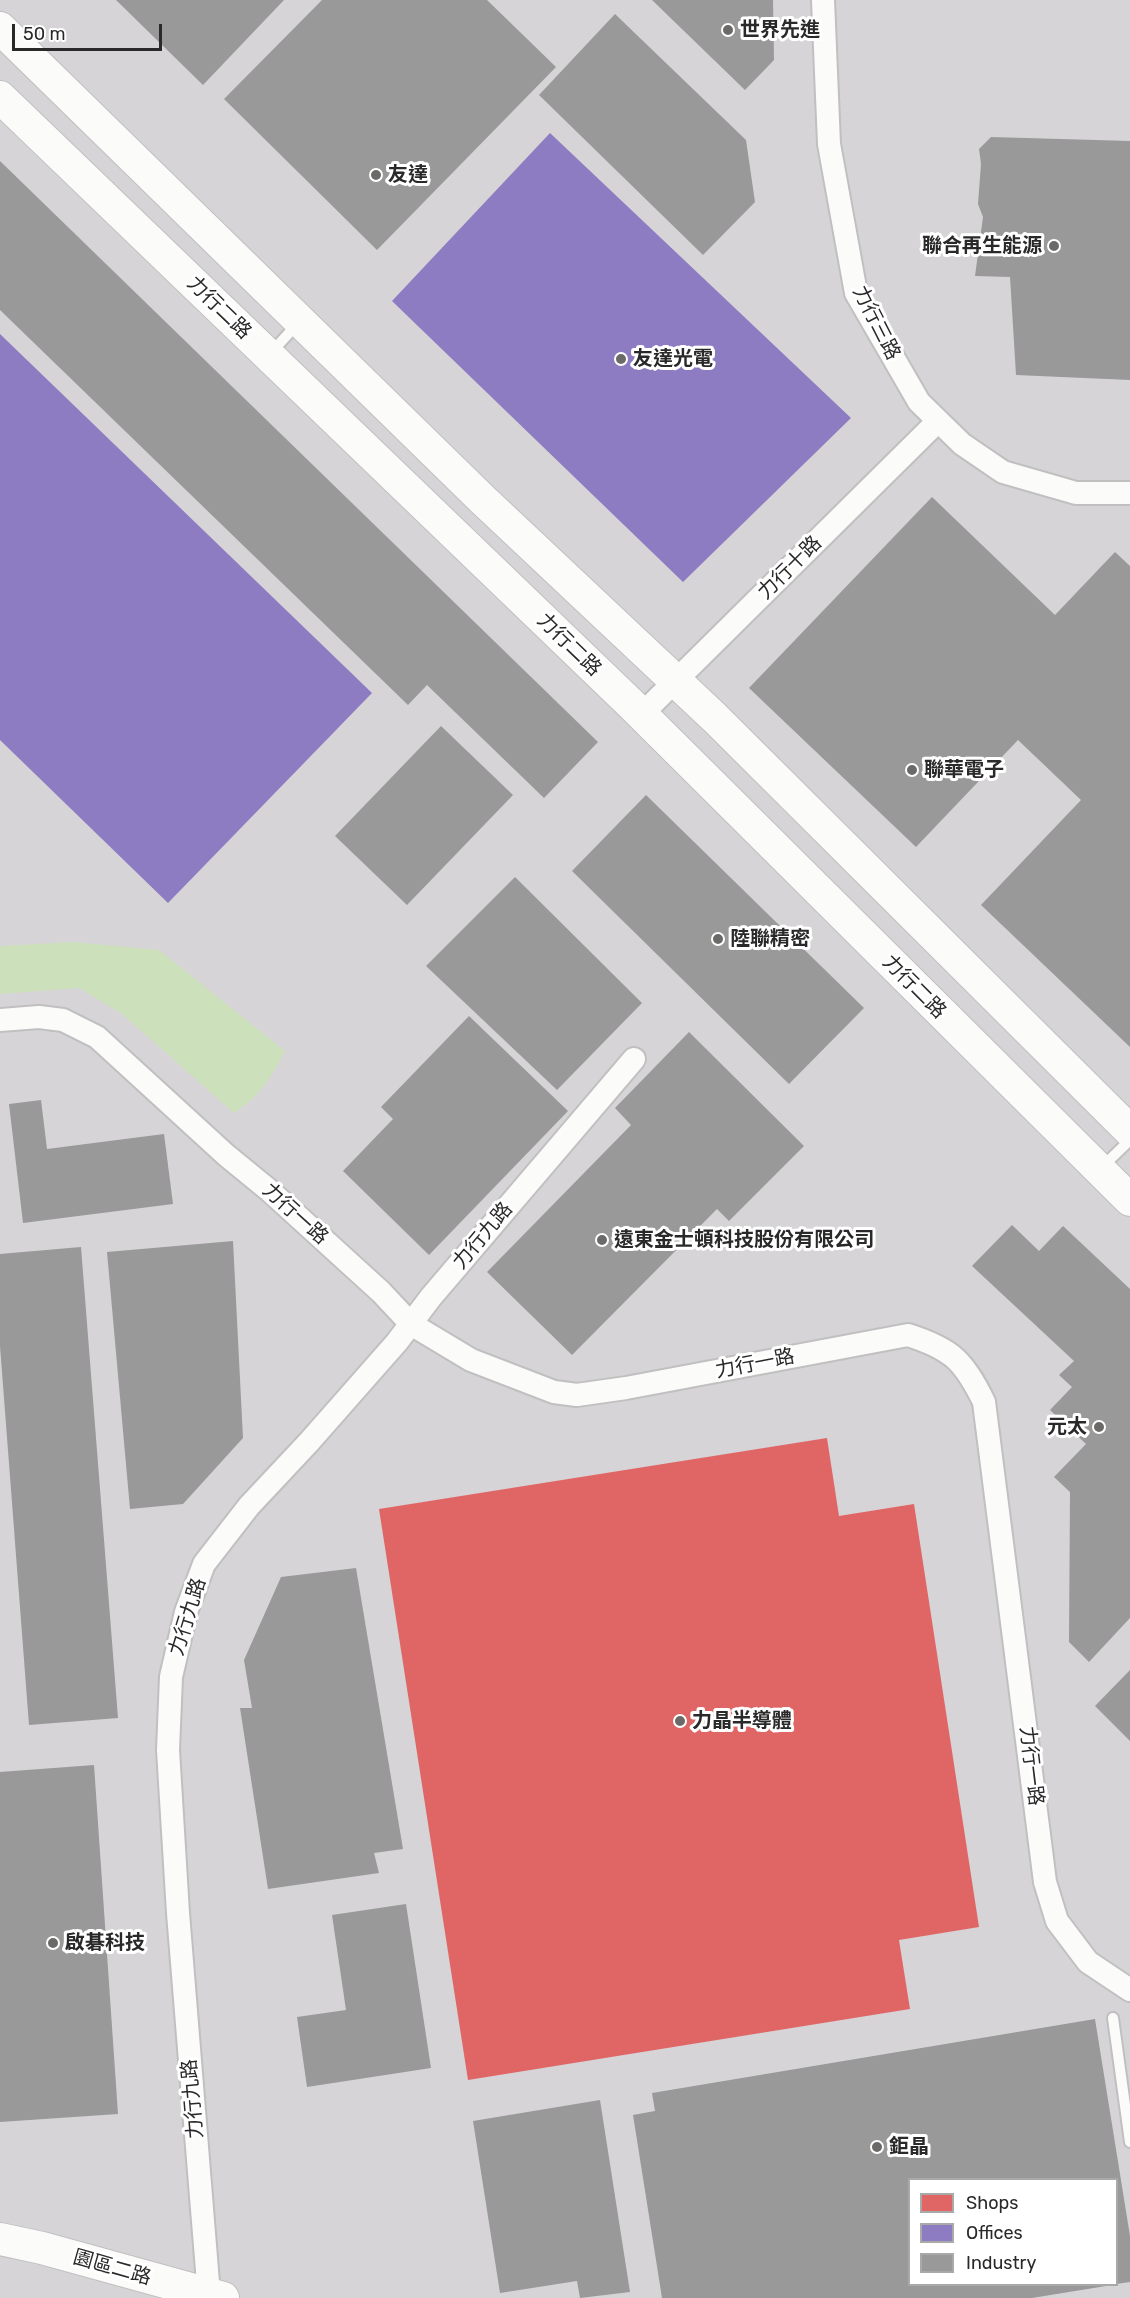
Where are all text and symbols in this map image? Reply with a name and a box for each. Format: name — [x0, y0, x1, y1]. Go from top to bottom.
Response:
scale bar — [15, 12, 165, 50]
place label: 世界先進 — [740, 18, 820, 42]
text: 50 m — [23, 23, 66, 45]
marker: 世界先進 — [721, 23, 735, 37]
place label: 友達 — [388, 163, 428, 187]
marker: 友達 — [369, 168, 383, 182]
place label: 聯合再生能源 — [922, 234, 1042, 258]
marker: 聯合再生能源 — [1047, 239, 1061, 253]
street label: 力行二路 — [182, 272, 256, 344]
street label: 力行三路 — [847, 282, 905, 364]
place label: 友達光電 — [633, 347, 713, 371]
marker: 友達光電 — [614, 352, 628, 366]
street label: 力行十路 — [753, 531, 827, 605]
street label: 力行二路 — [532, 609, 606, 681]
place label: 聯華電子 — [924, 758, 1004, 782]
marker: 聯華電子 — [905, 763, 919, 777]
place label: 陸聯精密 — [730, 927, 810, 951]
marker: 陸聯精密 — [711, 932, 725, 946]
street label: 力行二路 — [877, 950, 951, 1024]
street label: 力行一路 — [257, 1178, 333, 1250]
street label: 力行九路 — [448, 1198, 518, 1274]
place label: 遠東金士頓科技股份有限公司 — [614, 1228, 874, 1252]
marker: 遠東金士頓科技股份有限公司 — [595, 1233, 609, 1247]
street label: 力行一路 — [713, 1345, 797, 1383]
place label: 元太 — [1047, 1415, 1087, 1439]
marker: 元太 — [1092, 1420, 1106, 1434]
street label: 力行九路 — [165, 1575, 211, 1659]
place label: 力晶半導體 — [692, 1709, 792, 1733]
marker: 力晶半導體 — [673, 1714, 687, 1728]
street label: 力行一路 — [1014, 1725, 1048, 1807]
place label: 啟碁科技 — [65, 1931, 145, 1955]
marker: 啟碁科技 — [46, 1936, 60, 1950]
street label: 力行九路 — [178, 2058, 208, 2140]
place label: 鉅晶 — [889, 2135, 929, 2159]
marker: 鉅晶 — [870, 2140, 884, 2154]
legend — [908, 2178, 1118, 2286]
text: Shops — [966, 2192, 1018, 2214]
text: Offices — [966, 2222, 1023, 2244]
street label: 園區二路 — [70, 2245, 154, 2291]
text: Industry — [966, 2252, 1036, 2274]

